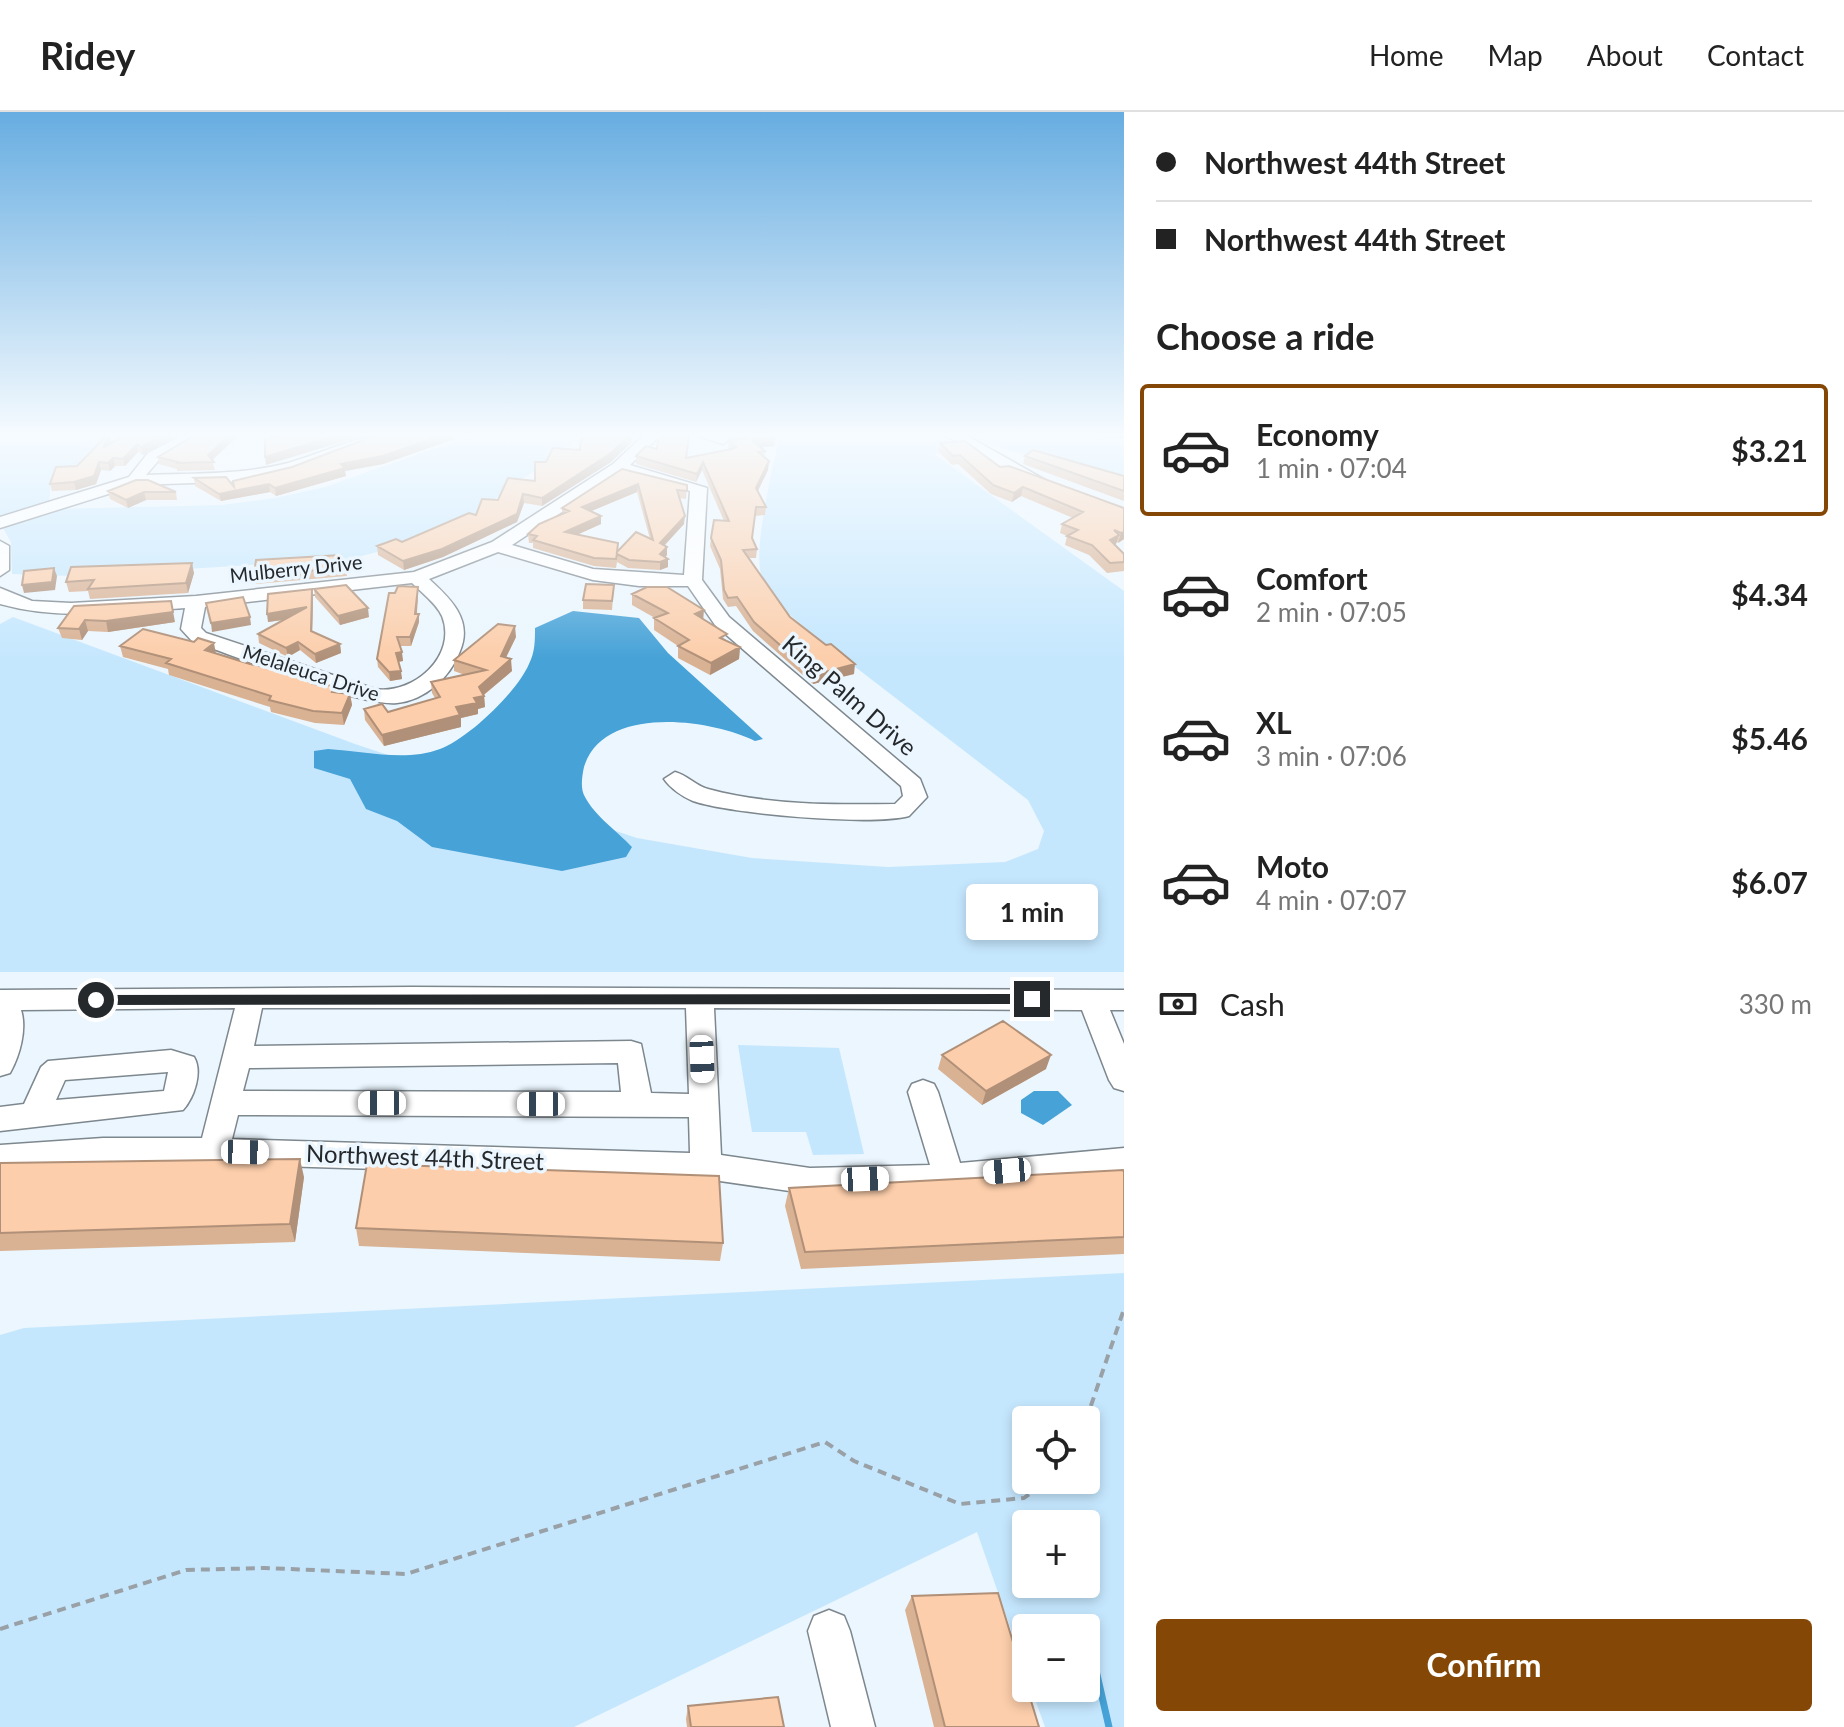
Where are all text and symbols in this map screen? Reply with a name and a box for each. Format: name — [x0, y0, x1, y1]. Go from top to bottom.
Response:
text: Ridey — [40, 32, 135, 78]
text: Home — [1369, 38, 1444, 72]
text: Map — [1488, 38, 1543, 72]
text: About — [1587, 38, 1663, 72]
text: Contact — [1707, 38, 1804, 72]
text: Northwest 44th Street — [1204, 144, 1505, 180]
text: Northwest 44th Street — [1204, 221, 1505, 257]
text: Choose a ride — [1156, 314, 1375, 358]
icon: car — [1160, 414, 1232, 486]
text: Economy — [1256, 416, 1379, 452]
text: $3.21 — [1731, 432, 1808, 468]
text: 1 min · 07:04 — [1256, 452, 1407, 484]
street label: Mulberry Drive — [228, 549, 363, 587]
icon: car — [1160, 558, 1232, 630]
text: Comfort — [1256, 560, 1368, 596]
text: $4.34 — [1731, 576, 1808, 612]
text: 2 min · 07:05 — [1256, 596, 1407, 628]
street label: King Palm Drive — [777, 629, 923, 761]
street label: Melaleuca Drive — [240, 639, 383, 705]
icon: car — [1160, 702, 1232, 774]
text: XL — [1256, 704, 1292, 740]
text: $5.46 — [1731, 720, 1808, 756]
text: 3 min · 07:06 — [1256, 740, 1407, 772]
icon: car — [1160, 846, 1232, 918]
text: Moto — [1256, 848, 1329, 884]
text: $6.07 — [1731, 864, 1808, 900]
callout: 1 min — [966, 883, 1098, 939]
text: 4 min · 07:07 — [1256, 884, 1407, 916]
text: 1 min — [1000, 896, 1064, 928]
route end — [1014, 981, 1050, 1017]
route start — [78, 982, 114, 1018]
icon: cash — [1156, 982, 1200, 1026]
text: Cash — [1220, 986, 1285, 1022]
text: 330 m — [1739, 988, 1812, 1020]
car — [689, 1035, 715, 1083]
car — [358, 1091, 406, 1115]
car — [517, 1092, 565, 1116]
street label: Northwest 44th Street — [306, 1138, 545, 1175]
car — [221, 1140, 269, 1164]
car — [982, 1157, 1032, 1185]
car — [841, 1166, 889, 1192]
map controls — [1012, 1406, 1100, 1702]
button: locate — [1012, 1406, 1100, 1494]
button: + — [1012, 1510, 1100, 1598]
button: − — [1012, 1614, 1100, 1702]
button: Confirm — [1156, 1619, 1812, 1711]

